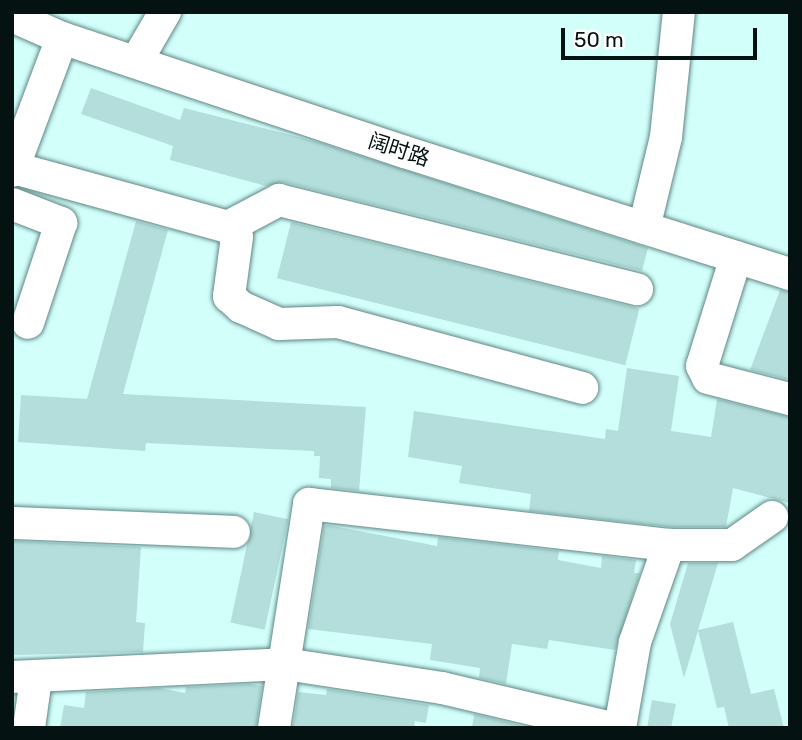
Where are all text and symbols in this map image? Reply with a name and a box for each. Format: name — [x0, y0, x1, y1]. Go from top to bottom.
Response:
scale bar — [564, 14, 760, 58]
text: 50 m — [574, 27, 624, 52]
street label: 阔时路 — [365, 128, 433, 172]

